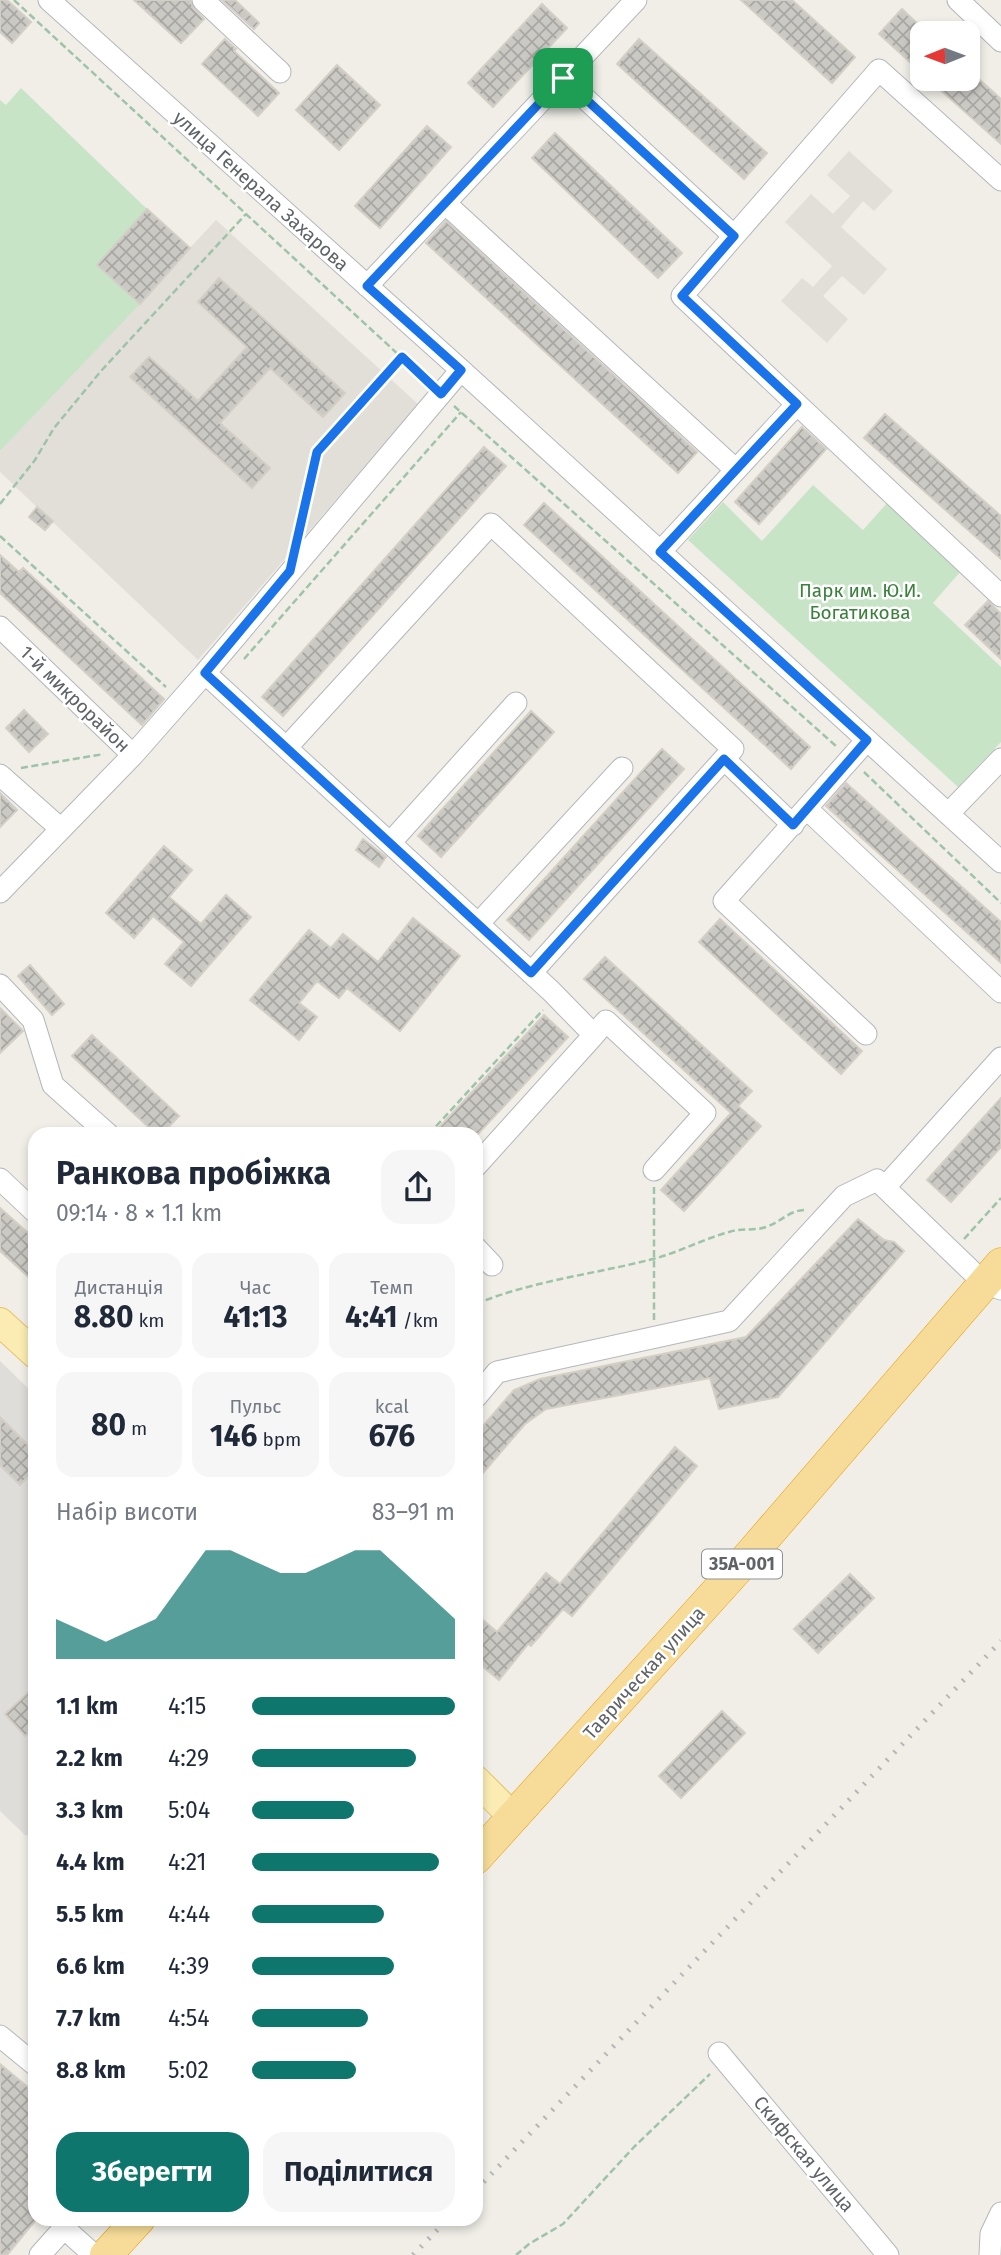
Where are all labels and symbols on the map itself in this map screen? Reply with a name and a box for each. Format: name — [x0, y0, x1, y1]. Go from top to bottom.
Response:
north arrow — [910, 21, 980, 91]
pin — [533, 48, 593, 108]
street label: улица Генерала Захарова — [169, 106, 353, 276]
park label: Парк им. Ю.И. Богатикова — [799, 579, 921, 624]
street label: 1-й микрорайон — [15, 641, 135, 757]
road number: 35А-001 — [702, 1549, 782, 1578]
street label: Таврическая улица — [578, 1602, 710, 1744]
street label: Скифская улица — [749, 2091, 859, 2217]

